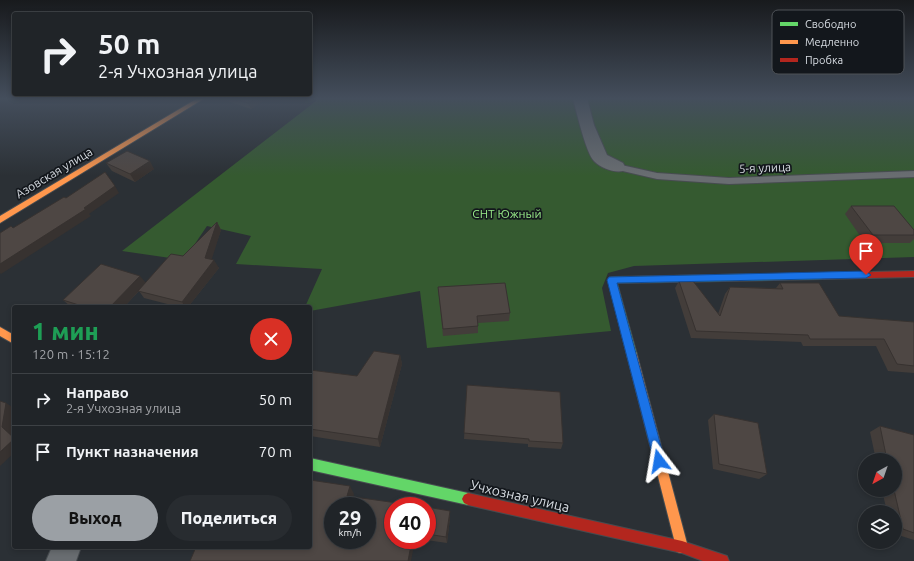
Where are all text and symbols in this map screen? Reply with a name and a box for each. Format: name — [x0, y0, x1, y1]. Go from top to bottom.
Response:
legend — [772, 10, 904, 74]
text: Свободно — [805, 18, 856, 30]
icon: right — [32, 28, 84, 80]
text: 50 m — [98, 28, 160, 59]
text: Медленно — [805, 36, 859, 48]
text: Пробка — [805, 54, 843, 66]
text: 2-я Учхозная улица — [98, 61, 257, 81]
street label: Азовская улица — [13, 145, 94, 201]
street label: 5-я улица — [739, 160, 791, 175]
park label: СНТ Южный — [472, 207, 542, 220]
pin — [849, 234, 883, 275]
icon: arrive — [855, 240, 877, 262]
text: 1 мин — [32, 318, 99, 345]
button: close — [250, 318, 292, 360]
text: 120 m · 15:12 — [32, 347, 110, 361]
text: Направо — [66, 384, 129, 401]
icon: right — [32, 389, 54, 411]
text: 50 m — [259, 391, 292, 408]
text: 2-я Учхозная улица — [66, 401, 181, 415]
position arrow — [638, 440, 680, 482]
icon: arrive — [32, 441, 54, 463]
text: Пункт назначения — [66, 443, 199, 460]
text: 70 m — [259, 443, 292, 460]
north arrow — [858, 453, 902, 497]
map controls — [858, 453, 902, 549]
street label: Учхозная улица — [469, 477, 571, 515]
button: Выход — [32, 495, 158, 541]
button: Поделиться — [166, 495, 292, 541]
speed limit sign: 40 — [384, 497, 436, 549]
button: layers — [858, 505, 902, 549]
text: 29 — [339, 506, 361, 529]
text: km/h — [338, 527, 362, 538]

